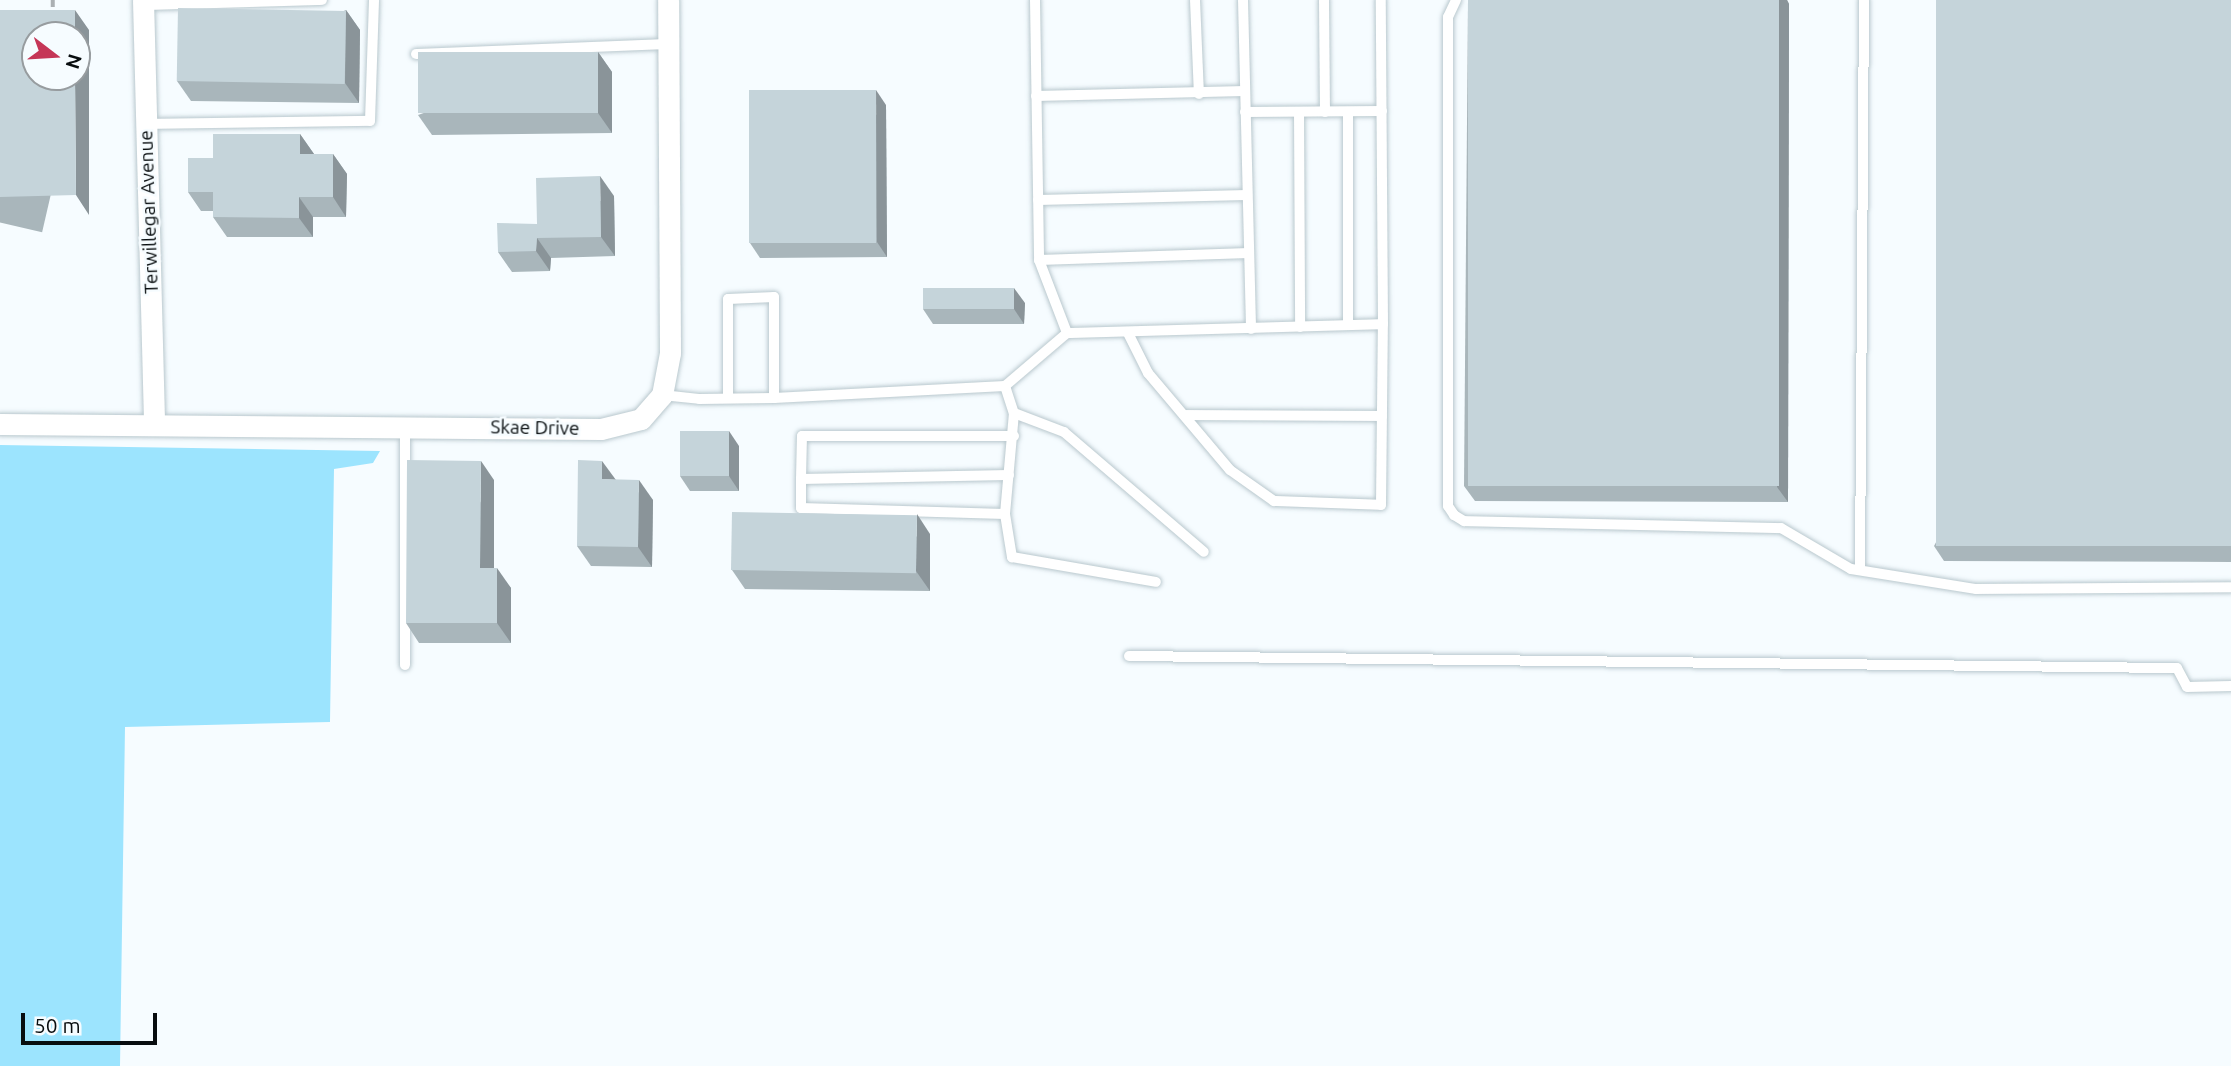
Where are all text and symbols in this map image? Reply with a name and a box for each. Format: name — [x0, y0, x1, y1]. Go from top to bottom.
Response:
north arrow — [21, 21, 91, 91]
text: N — [62, 52, 87, 72]
street label: Terwillegar Avenue — [135, 130, 163, 294]
street label: Skae Drive — [490, 416, 580, 440]
scale bar — [24, 1000, 161, 1044]
text: 50 m — [34, 1013, 81, 1037]

